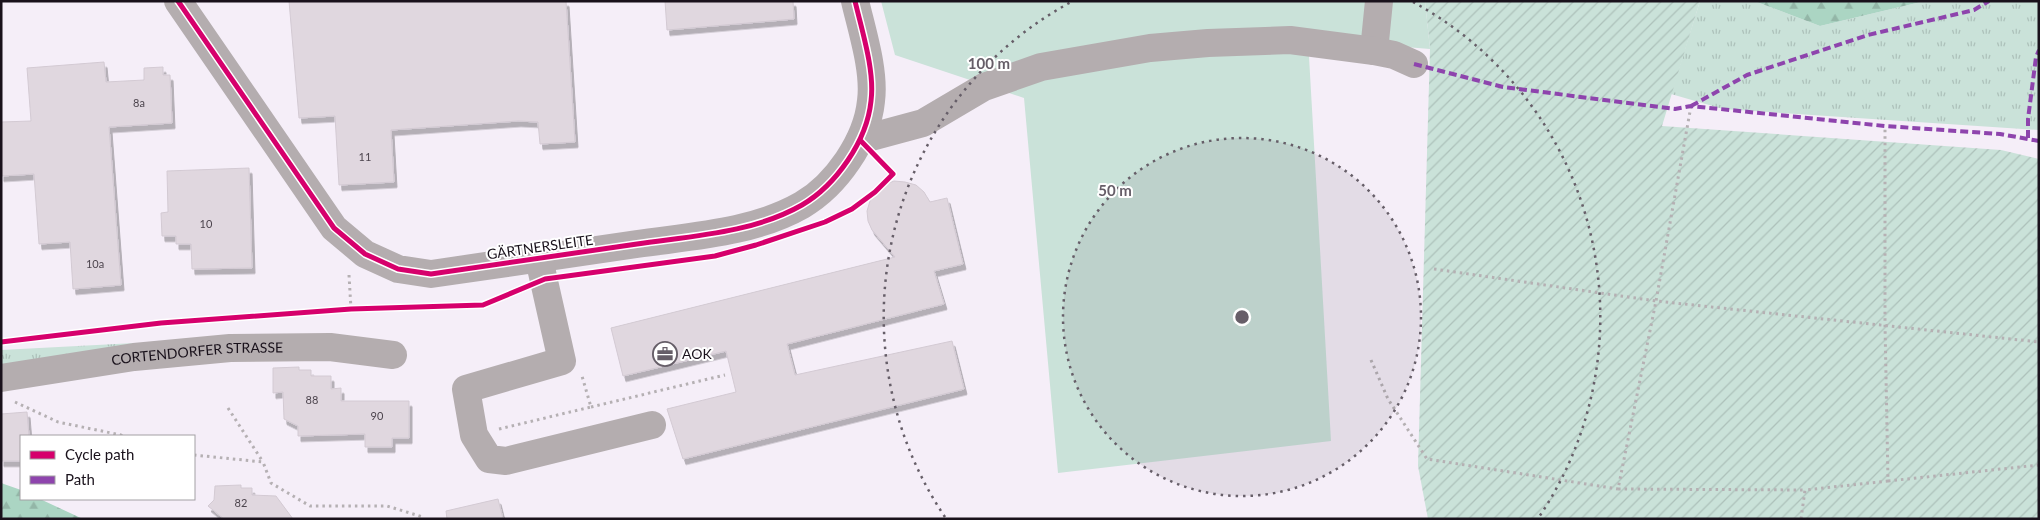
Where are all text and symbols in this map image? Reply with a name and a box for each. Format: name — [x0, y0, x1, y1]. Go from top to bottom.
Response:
text: 100 m — [968, 54, 1010, 72]
house number: 8a — [133, 96, 145, 109]
house number: 11 — [359, 150, 371, 163]
text: 50 m — [1098, 181, 1132, 199]
house number: 10 — [200, 217, 213, 230]
street label: GÄRTNERSLEITE — [486, 231, 594, 262]
house number: 10a — [86, 257, 104, 270]
centre of rings — [1233, 308, 1251, 326]
street label: CORTENDORFER STRASSE — [110, 338, 283, 368]
office icon: AOK — [652, 341, 678, 367]
place label: AOK — [682, 345, 712, 362]
house number: 88 — [306, 393, 318, 406]
house number: 90 — [371, 409, 384, 422]
legend — [20, 435, 195, 500]
text: Cycle path — [65, 445, 134, 463]
text: Path — [65, 470, 95, 488]
house number: 82 — [235, 496, 247, 509]

